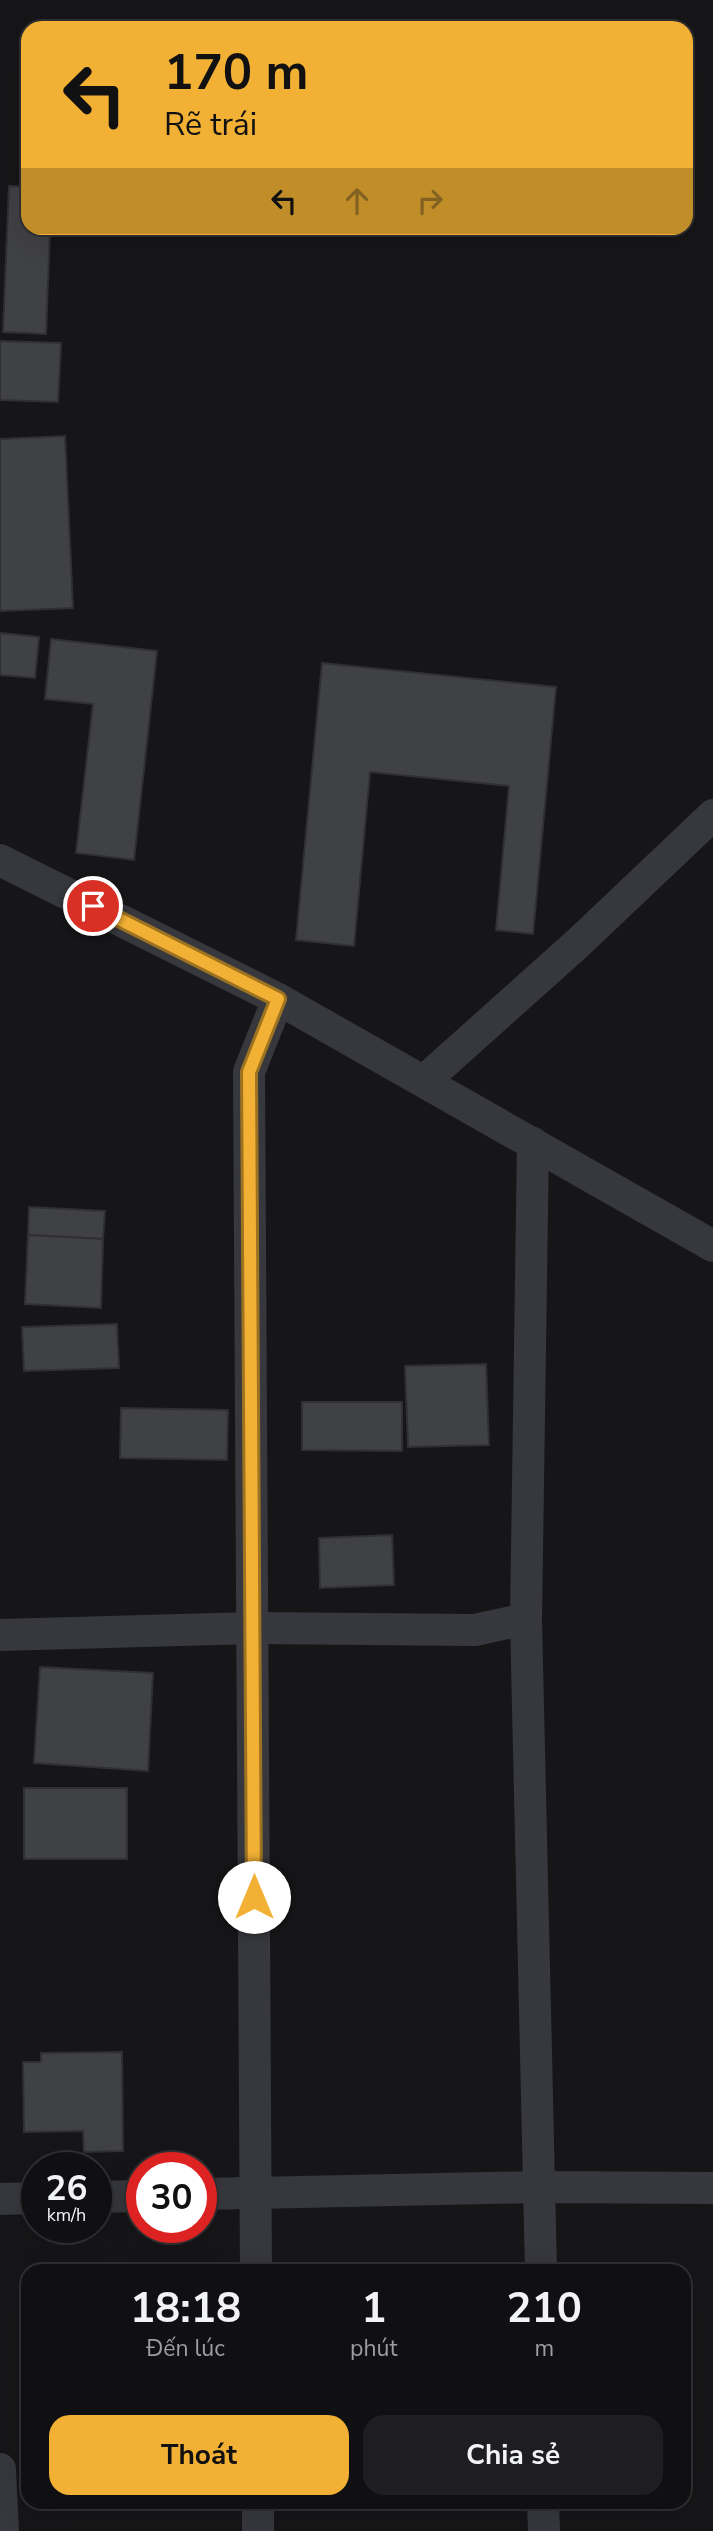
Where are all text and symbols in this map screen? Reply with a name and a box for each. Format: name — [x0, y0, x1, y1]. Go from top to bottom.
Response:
text: 170 m — [164, 39, 308, 106]
icon: left — [49, 49, 140, 140]
text: Rẽ trái — [164, 103, 257, 146]
icon: left — [265, 182, 303, 220]
icon: ahead — [338, 182, 376, 220]
icon: right — [411, 182, 449, 220]
pin — [63, 876, 123, 936]
icon: arrive — [74, 887, 112, 925]
position arrow — [217, 1860, 291, 1934]
speed limit sign: 30 — [126, 2152, 217, 2243]
text: 26 — [45, 2165, 88, 2212]
text: km/h — [47, 2203, 86, 2227]
text: 18:18 — [130, 2280, 241, 2337]
text: 1 — [361, 2280, 386, 2337]
text: 210 — [506, 2280, 582, 2337]
text: Đến lúc — [146, 2333, 225, 2364]
text: phút — [350, 2333, 398, 2364]
text: m — [534, 2333, 554, 2364]
button: Thoát — [49, 2415, 349, 2495]
button: Chia sẻ — [363, 2415, 663, 2495]

